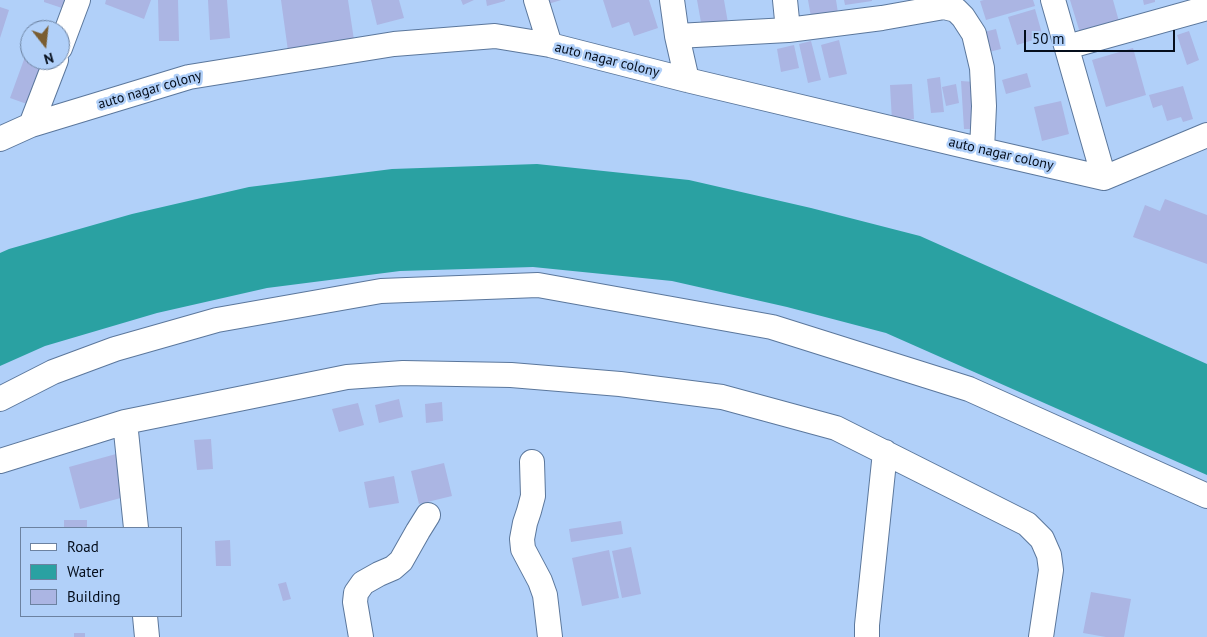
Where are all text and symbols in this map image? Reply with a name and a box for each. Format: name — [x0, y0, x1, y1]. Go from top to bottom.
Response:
north arrow — [20, 20, 70, 70]
scale bar — [1027, 20, 1178, 52]
text: 50 m — [1032, 29, 1065, 48]
street label: auto nagar colony — [553, 39, 661, 81]
text: N — [42, 49, 56, 68]
street label: auto nagar colony — [96, 67, 204, 113]
street label: auto nagar colony — [947, 134, 1055, 174]
legend — [20, 527, 182, 617]
text: Road — [67, 537, 99, 556]
text: Water — [67, 562, 104, 581]
text: Building — [67, 587, 121, 606]

